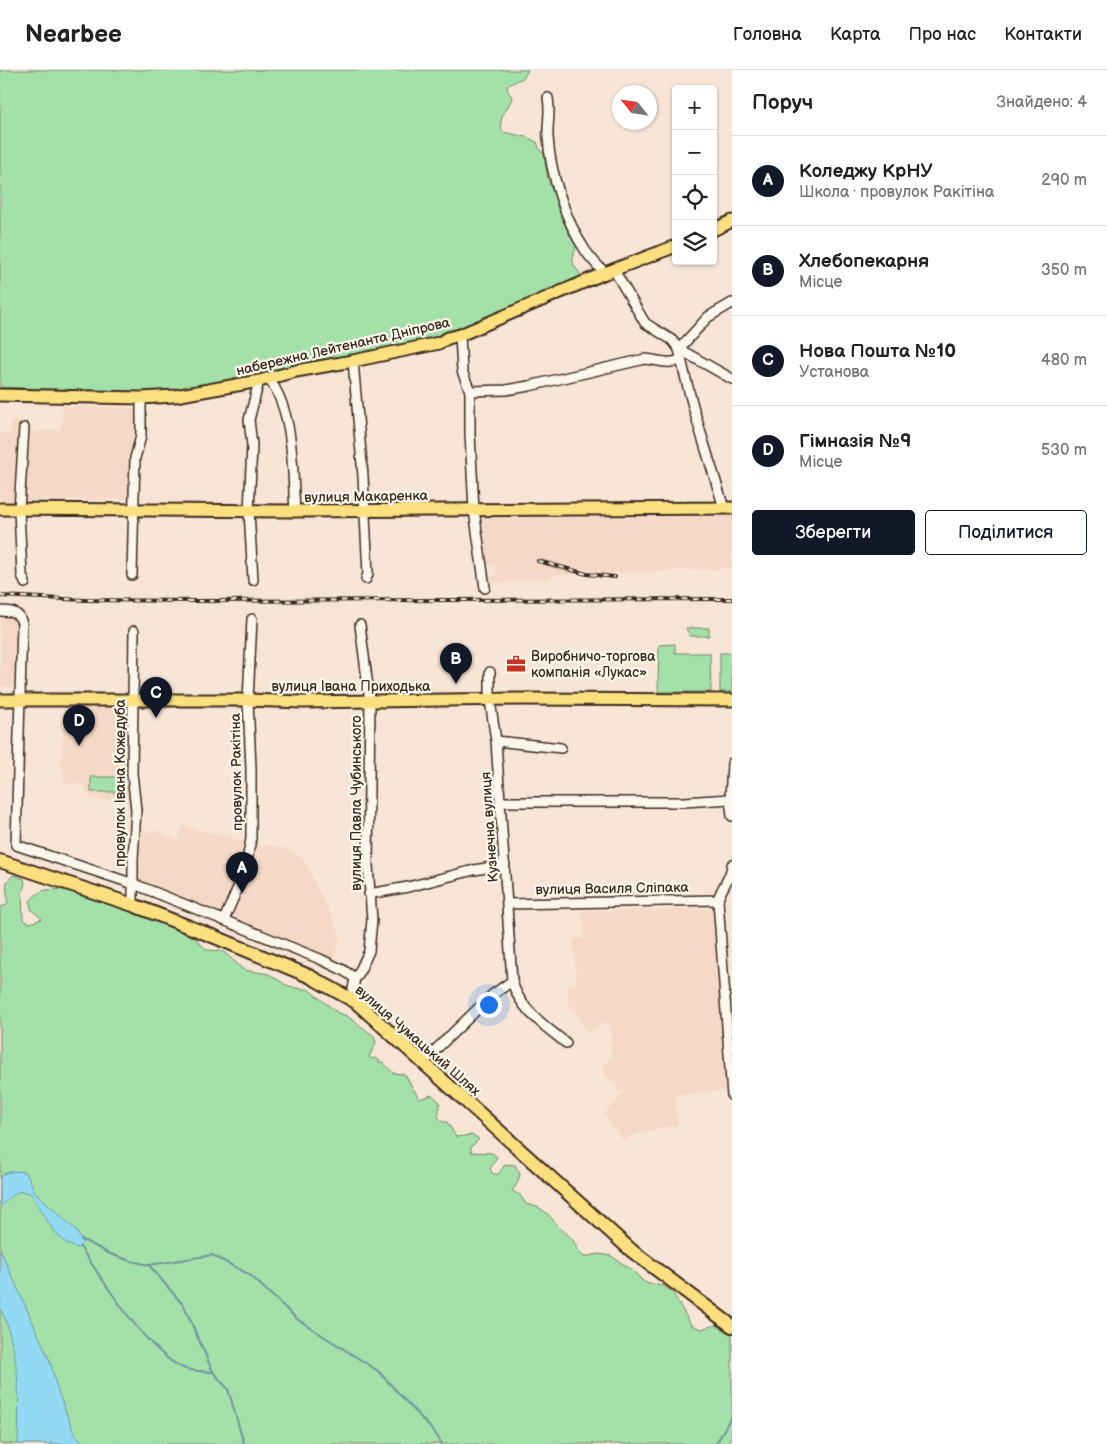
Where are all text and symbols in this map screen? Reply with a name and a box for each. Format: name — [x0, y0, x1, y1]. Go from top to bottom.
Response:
text: Nearbee — [25, 20, 122, 49]
text: Головна — [733, 24, 802, 45]
text: Карта — [830, 24, 881, 45]
text: Про нас — [909, 24, 976, 45]
text: Контакти — [1004, 24, 1082, 45]
north arrow — [612, 85, 657, 130]
map controls — [672, 85, 717, 265]
button: + — [672, 85, 717, 130]
text: Поруч — [752, 90, 813, 115]
text: Знайдено: 4 — [997, 93, 1087, 112]
button: − — [672, 130, 717, 175]
text: Коледжу КрНУ — [799, 160, 933, 183]
text: A — [763, 171, 773, 190]
text: 290 m — [1041, 171, 1087, 190]
button: locate — [672, 175, 717, 220]
text: Школа · провулок Ракітіна — [799, 183, 994, 202]
button: layers — [672, 220, 717, 265]
text: Хлебопекарня — [799, 250, 929, 273]
text: B — [762, 261, 774, 280]
text: 350 m — [1041, 261, 1087, 280]
text: Місце — [799, 273, 843, 292]
street label: набережна Лейтенанта Дніпрова — [235, 313, 452, 379]
text: Нова Пошта №10 — [799, 340, 956, 363]
text: C — [762, 351, 774, 370]
text: 480 m — [1041, 351, 1087, 370]
text: Установа — [799, 363, 869, 382]
text: Гімназія №9 — [799, 430, 911, 453]
text: D — [762, 441, 774, 460]
text: 530 m — [1041, 441, 1087, 460]
text: Місце — [799, 453, 843, 472]
street label: вулиця Макаренка — [304, 487, 429, 506]
button: Зберегти — [752, 510, 915, 555]
button: Поділитися — [925, 510, 1087, 555]
pin: B — [440, 643, 472, 684]
place label: Виробничо-торгова компанія «Лукас» — [531, 648, 656, 681]
office icon: Виробничо-торгова компанія «Лукас» — [505, 653, 527, 675]
pin: C — [140, 677, 172, 718]
street label: вулиця Івана Приходька — [271, 678, 431, 695]
street label: провулок Івана Кожедуба — [112, 698, 129, 867]
pin: D — [63, 705, 95, 746]
street label: провулок Ракітіна — [227, 712, 246, 831]
street label: вулиця Павла Чубинського — [348, 715, 365, 891]
street label: Кузнечна вулиця — [477, 771, 502, 883]
pin: A — [226, 852, 258, 893]
street label: вулиця Василя Сліпака — [535, 879, 690, 898]
street label: вулиця Чумацький Шлях — [352, 981, 484, 1100]
your location — [476, 992, 502, 1018]

